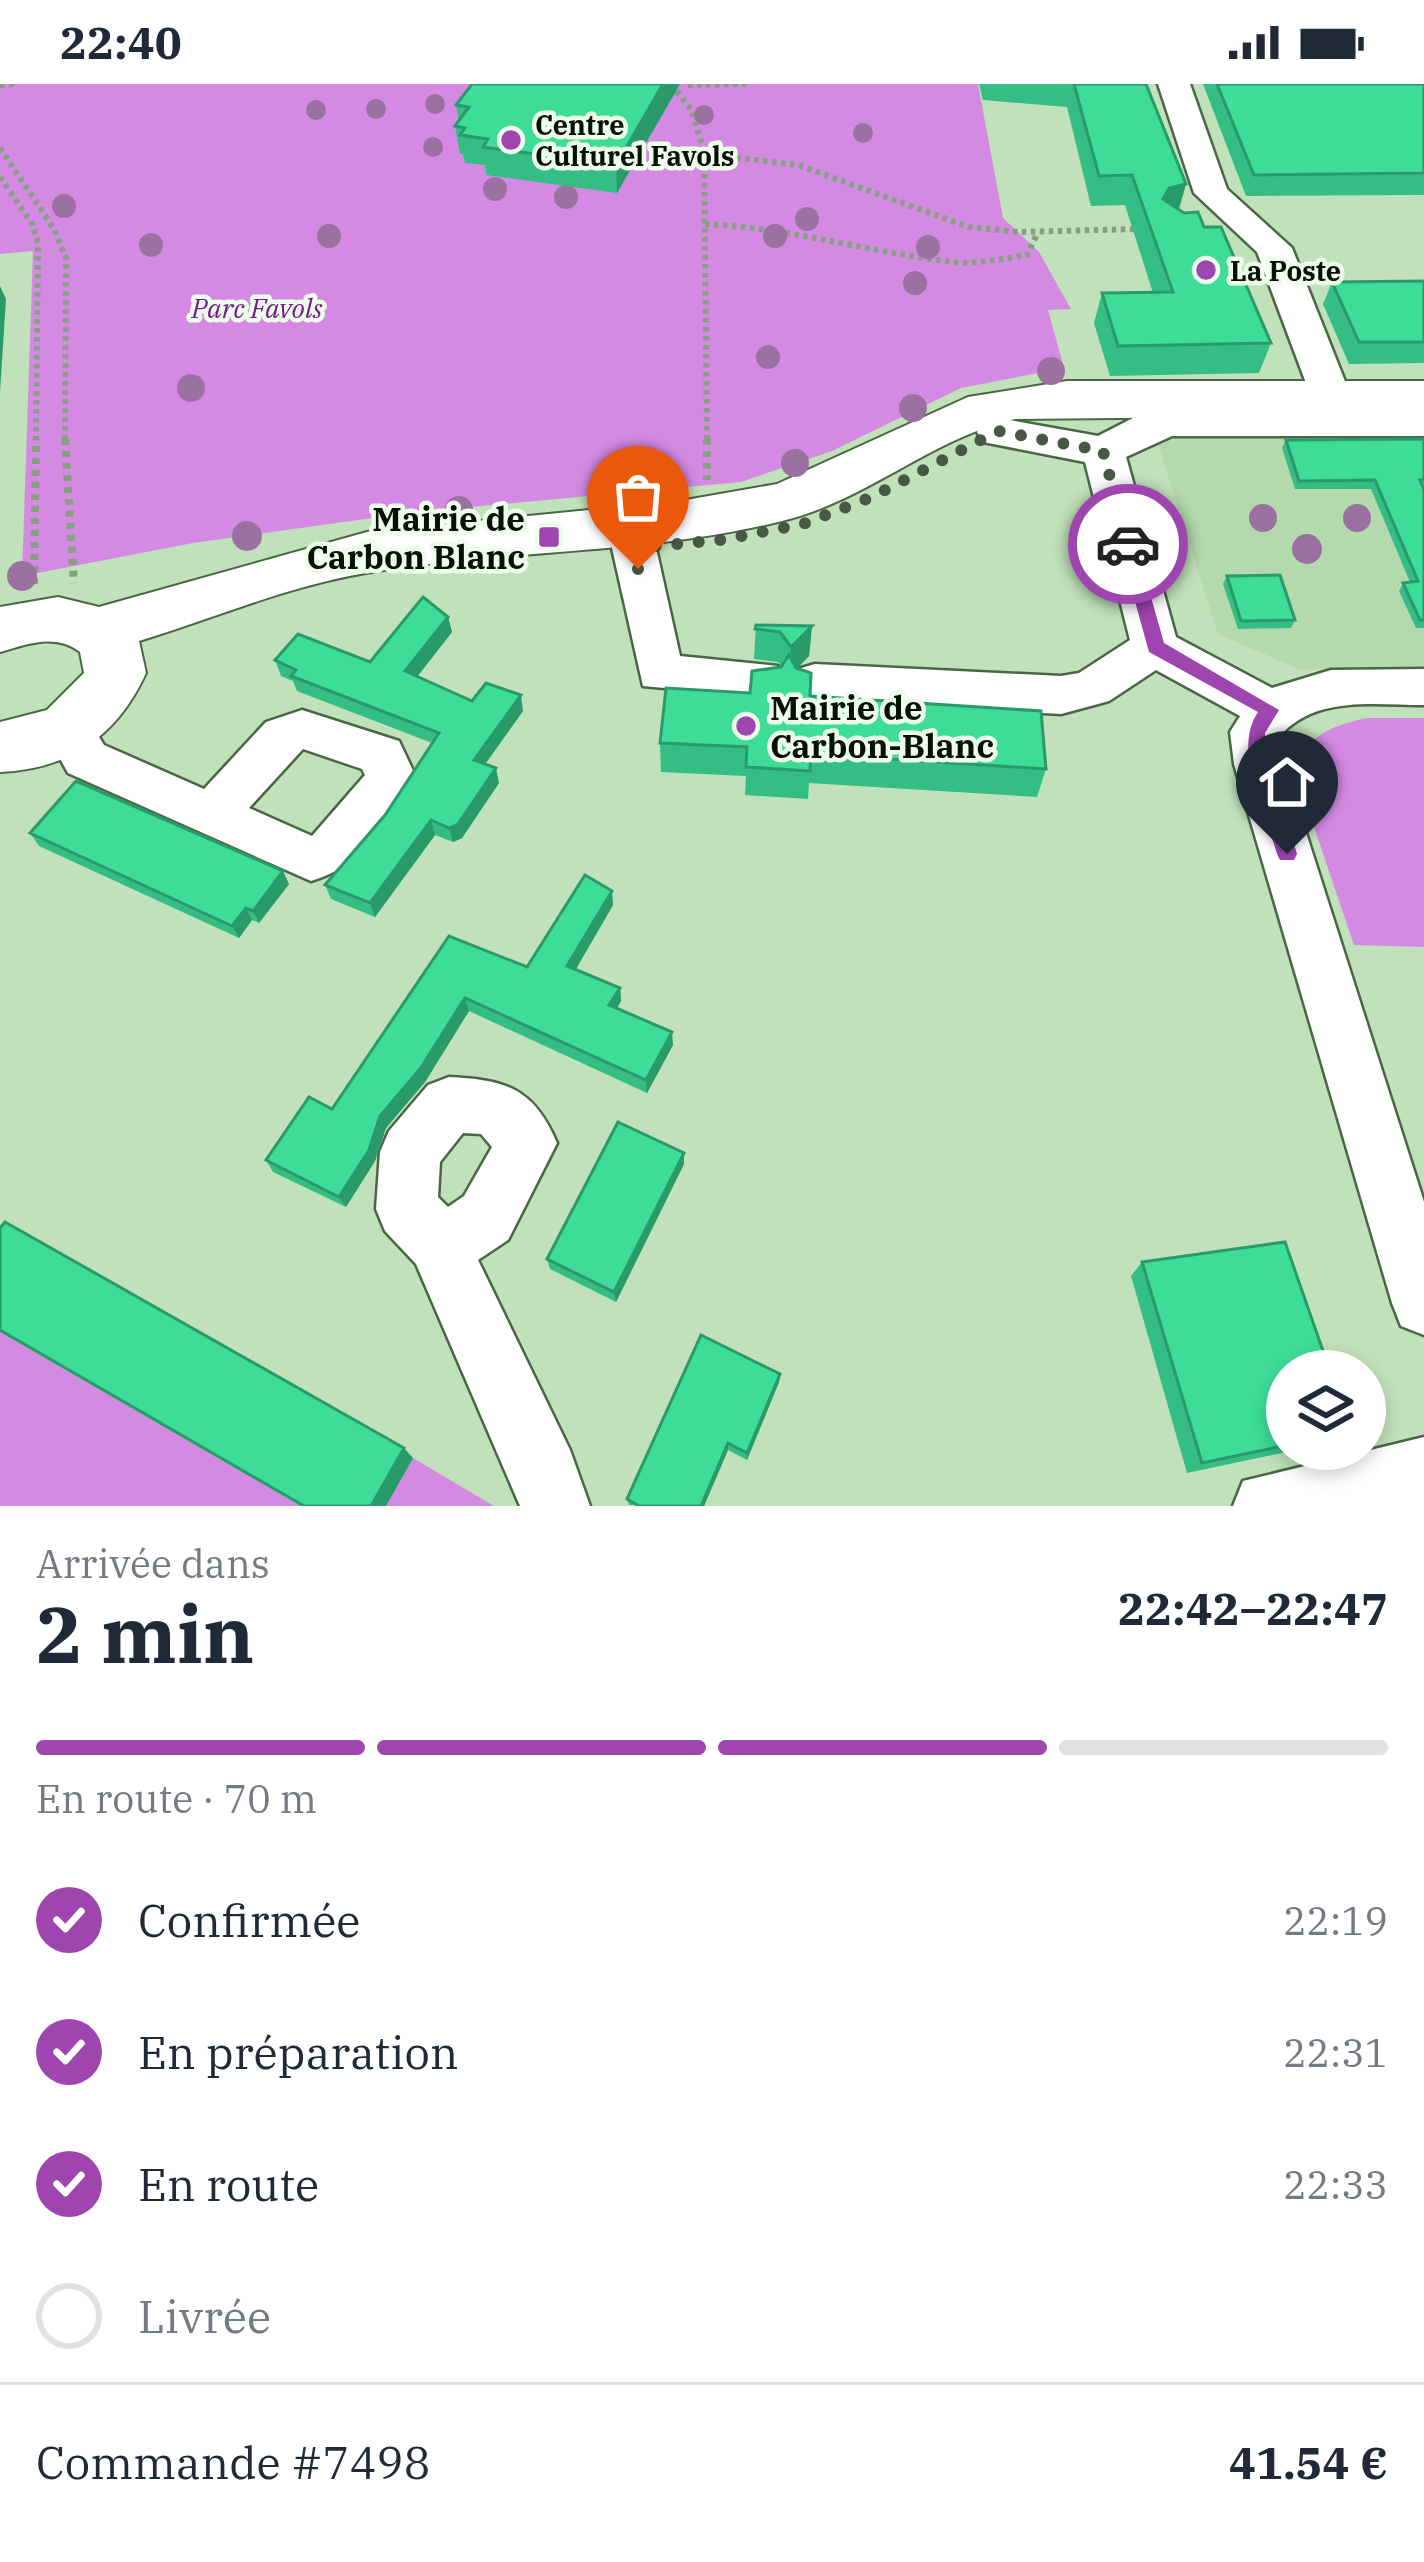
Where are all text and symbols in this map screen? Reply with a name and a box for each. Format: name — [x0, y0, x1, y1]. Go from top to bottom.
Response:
text: 22:40 — [60, 13, 182, 71]
place label: Centre Culturel Favols — [535, 107, 735, 173]
marker: Centre Culturel Favols — [498, 127, 524, 153]
place label: La Poste — [1230, 253, 1341, 288]
marker: La Poste — [1193, 257, 1219, 283]
park label: Parc Favols — [191, 290, 322, 325]
pin — [587, 446, 689, 569]
icon: bag — [605, 464, 671, 530]
courier — [1068, 484, 1188, 604]
place label: Mairie de Carbon Blanc — [306, 497, 525, 578]
icon: car — [1095, 511, 1161, 577]
marker: Mairie de Carbon Blanc — [536, 524, 562, 550]
place label: Mairie de Carbon-Blanc — [770, 686, 994, 767]
marker: Mairie de Carbon-Blanc — [733, 713, 759, 739]
pin — [1236, 731, 1338, 854]
icon: home — [1254, 749, 1320, 815]
map controls — [1266, 1350, 1386, 1470]
button: layers — [1266, 1350, 1386, 1470]
text: Arrivée dans — [36, 1538, 270, 1589]
text: 22:42–22:47 — [1118, 1579, 1388, 1637]
text: 2 min — [36, 1583, 254, 1684]
text: En route · 70 m — [36, 1773, 317, 1824]
icon: check — [36, 1887, 102, 1953]
text: Confirmée — [138, 1891, 360, 1949]
text: 22:19 — [1283, 1895, 1388, 1946]
icon: check — [36, 2019, 102, 2085]
text: En préparation — [138, 2023, 459, 2081]
text: 22:31 — [1283, 2027, 1388, 2078]
icon: check — [36, 2151, 102, 2217]
text: En route — [138, 2155, 319, 2213]
text: 22:33 — [1283, 2159, 1388, 2210]
text: Livrée — [138, 2287, 271, 2345]
text: Commande #7498 — [36, 2433, 430, 2491]
text: 41.54 € — [1229, 2433, 1388, 2491]

